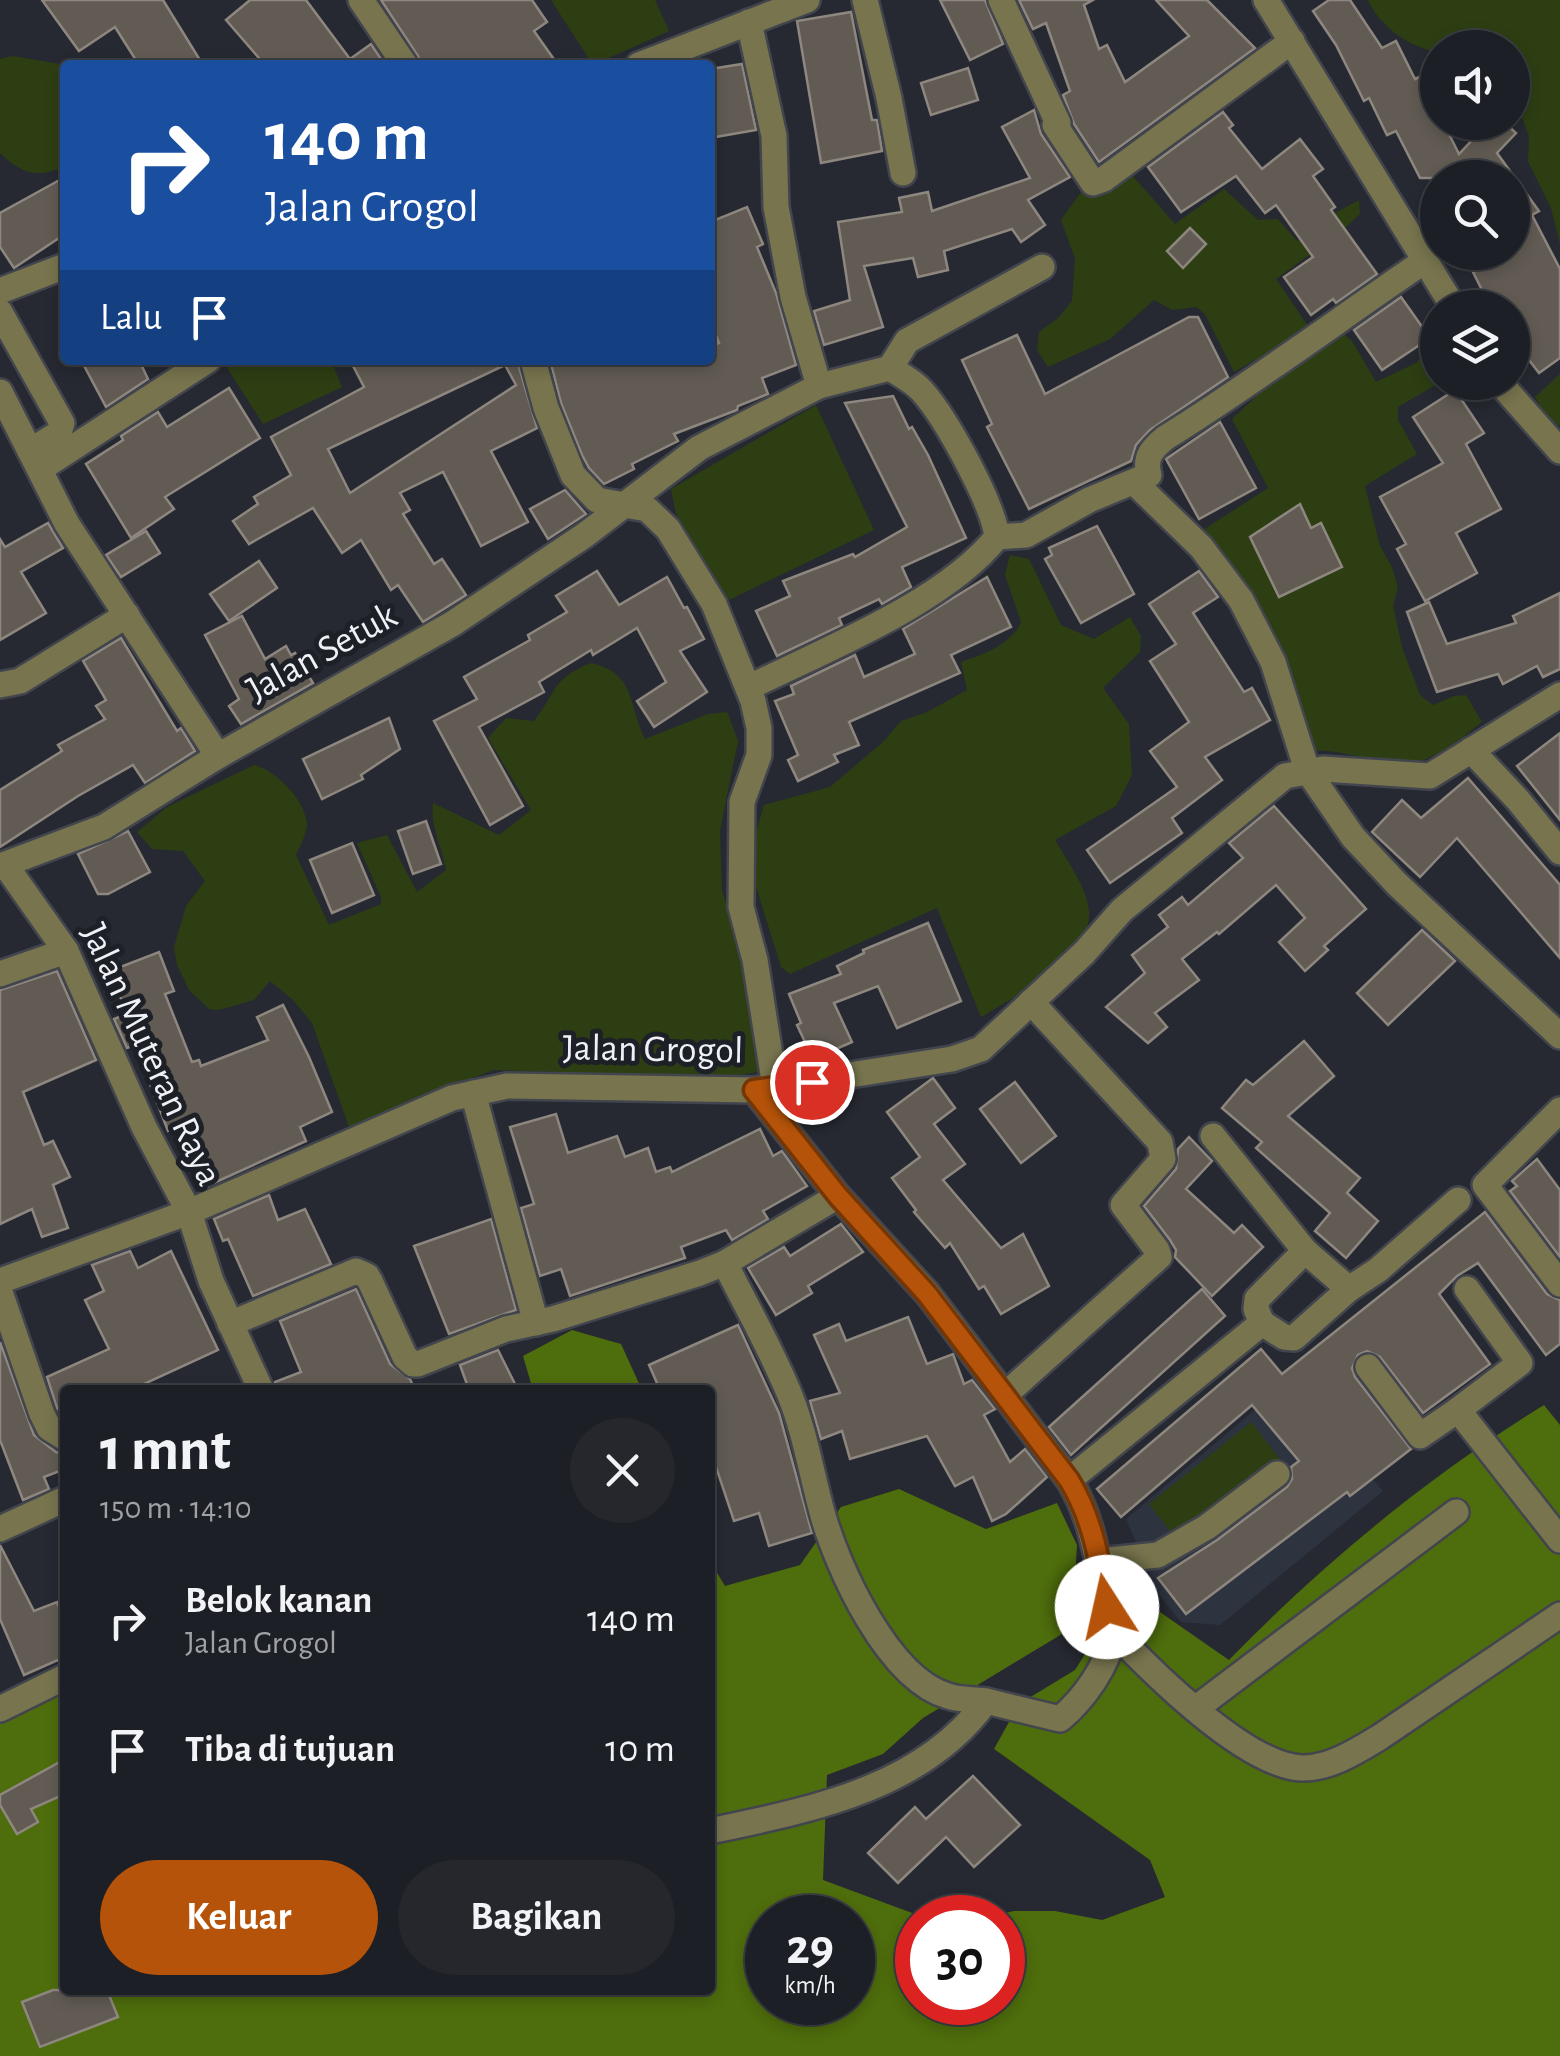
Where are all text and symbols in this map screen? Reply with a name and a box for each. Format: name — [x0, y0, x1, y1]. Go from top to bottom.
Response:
map controls — [1420, 30, 1530, 400]
button: sound — [1420, 30, 1530, 140]
icon: right — [100, 100, 230, 230]
text: 140 m — [265, 103, 429, 173]
button: search — [1420, 160, 1530, 270]
text: Jalan Grogol — [265, 185, 479, 230]
icon: arrive — [182, 290, 237, 345]
button: layers — [1420, 290, 1530, 400]
text: Lalu — [100, 299, 162, 337]
street label: Jalan Setuk — [241, 596, 404, 710]
street label: Jalan Muteran Raya — [74, 918, 228, 1192]
street label: Jalan Grogol — [562, 1029, 744, 1071]
pin — [770, 1040, 855, 1125]
icon: arrive — [785, 1055, 840, 1110]
button: close — [570, 1418, 675, 1523]
text: 1 mnt — [100, 1421, 231, 1481]
text: 150 m · 14:10 — [100, 1492, 252, 1524]
position arrow — [1055, 1555, 1159, 1659]
text: Belok kanan — [185, 1582, 372, 1620]
icon: right — [100, 1593, 155, 1648]
text: 140 m — [587, 1601, 675, 1639]
text: Jalan Grogol — [185, 1627, 337, 1659]
icon: arrive — [100, 1723, 155, 1778]
text: Tiba di tujuan — [185, 1731, 395, 1769]
text: 10 m — [605, 1731, 675, 1769]
button: Keluar — [100, 1860, 378, 1975]
button: Bagikan — [398, 1860, 675, 1975]
speed limit sign: 30 — [895, 1895, 1025, 2025]
text: 29 — [786, 1923, 834, 1973]
text: km/h — [784, 1973, 836, 1998]

